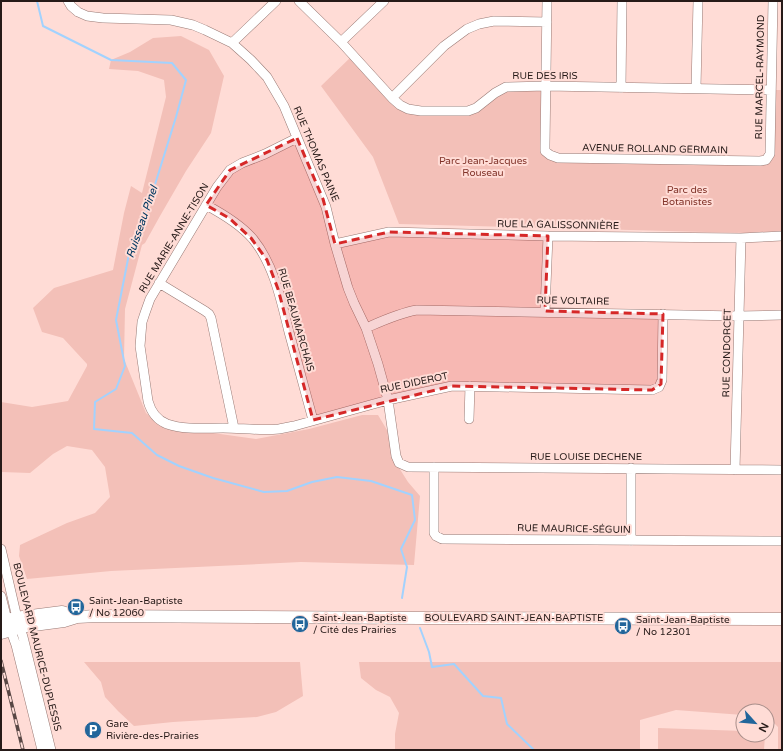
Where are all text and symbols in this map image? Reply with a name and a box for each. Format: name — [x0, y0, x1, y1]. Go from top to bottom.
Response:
street label: RUE MARCEL-RAYMOND — [753, 15, 767, 139]
street label: RUE DES IRIS — [512, 70, 578, 82]
street label: RUE THOMAS PAINE — [290, 105, 342, 203]
street label: AVENUE ROLLAND GERMAIN — [582, 142, 728, 156]
park label: Parc Jean-Jacques Rouseau — [439, 155, 527, 179]
street label: RUE MARIE-ANNE-TISON — [136, 181, 212, 295]
water label: Ruisseau Pinel — [124, 183, 161, 260]
park label: Parc des Botanistes — [662, 184, 712, 208]
street label: RUE LA GALISSONNIÈRE — [497, 218, 619, 232]
street label: RUE BEAUMARCHAIS — [275, 267, 317, 373]
street label: RUE VOLTAIRE — [536, 294, 610, 308]
street label: RUE CONDORCET — [720, 309, 734, 397]
street label: RUE DIDEROT — [379, 370, 449, 396]
street label: RUE LOUISE DECHENE — [530, 451, 642, 463]
street label: RUE MAURICE-SÉGUIN — [517, 522, 631, 536]
street label: BOULEVARD MAURICE-DUPLESSIS — [10, 562, 64, 732]
place label: Saint-Jean-Baptiste / No 12060 — [89, 595, 183, 619]
bus stop icon: Saint-Jean-Baptiste / No 12060 — [66, 597, 86, 617]
place label: Saint-Jean-Baptiste / Cité des Prairies — [313, 612, 407, 636]
street label: BOULEVARD SAINT-JEAN-BAPTISTE — [425, 612, 603, 624]
bus stop icon: Saint-Jean-Baptiste / Cité des Prairies — [290, 614, 310, 634]
place label: Saint-Jean-Baptiste / No 12301 — [636, 614, 730, 638]
bus stop icon: Saint-Jean-Baptiste / No 12301 — [613, 616, 633, 636]
north arrow — [735, 703, 775, 743]
place label: Gare Rivière-des-Prairies — [106, 718, 199, 742]
parking icon: Gare Rivière-des-Prairies — [83, 720, 103, 740]
text: N — [756, 720, 771, 734]

